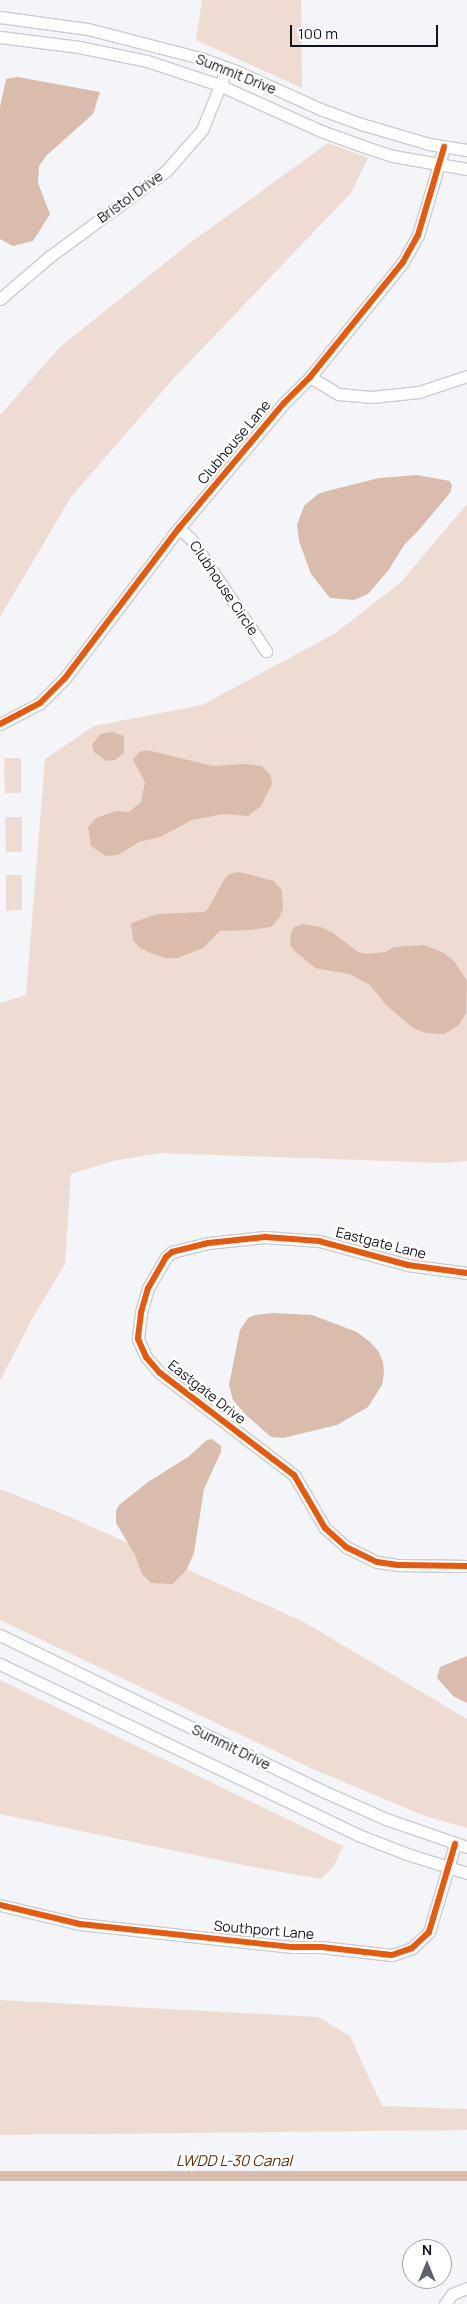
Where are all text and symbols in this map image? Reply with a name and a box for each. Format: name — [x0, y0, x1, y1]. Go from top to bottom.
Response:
scale bar — [292, 15, 440, 47]
text: 100 m — [298, 23, 338, 44]
street label: Summit Drive — [193, 50, 279, 98]
street label: Bristol Drive — [94, 168, 166, 226]
street label: Clubhouse Lane — [194, 397, 274, 487]
street label: Clubhouse Circle — [186, 538, 262, 638]
street label: Eastgate Lane — [334, 1224, 428, 1262]
street label: Eastgate Drive — [165, 1356, 249, 1428]
street label: Summit Drive — [189, 1721, 273, 1773]
street label: Southport Lane — [213, 1917, 315, 1943]
water label: LWDD L-30 Canal — [176, 2152, 292, 2170]
north arrow — [402, 2239, 452, 2289]
text: N — [422, 2240, 432, 2259]

